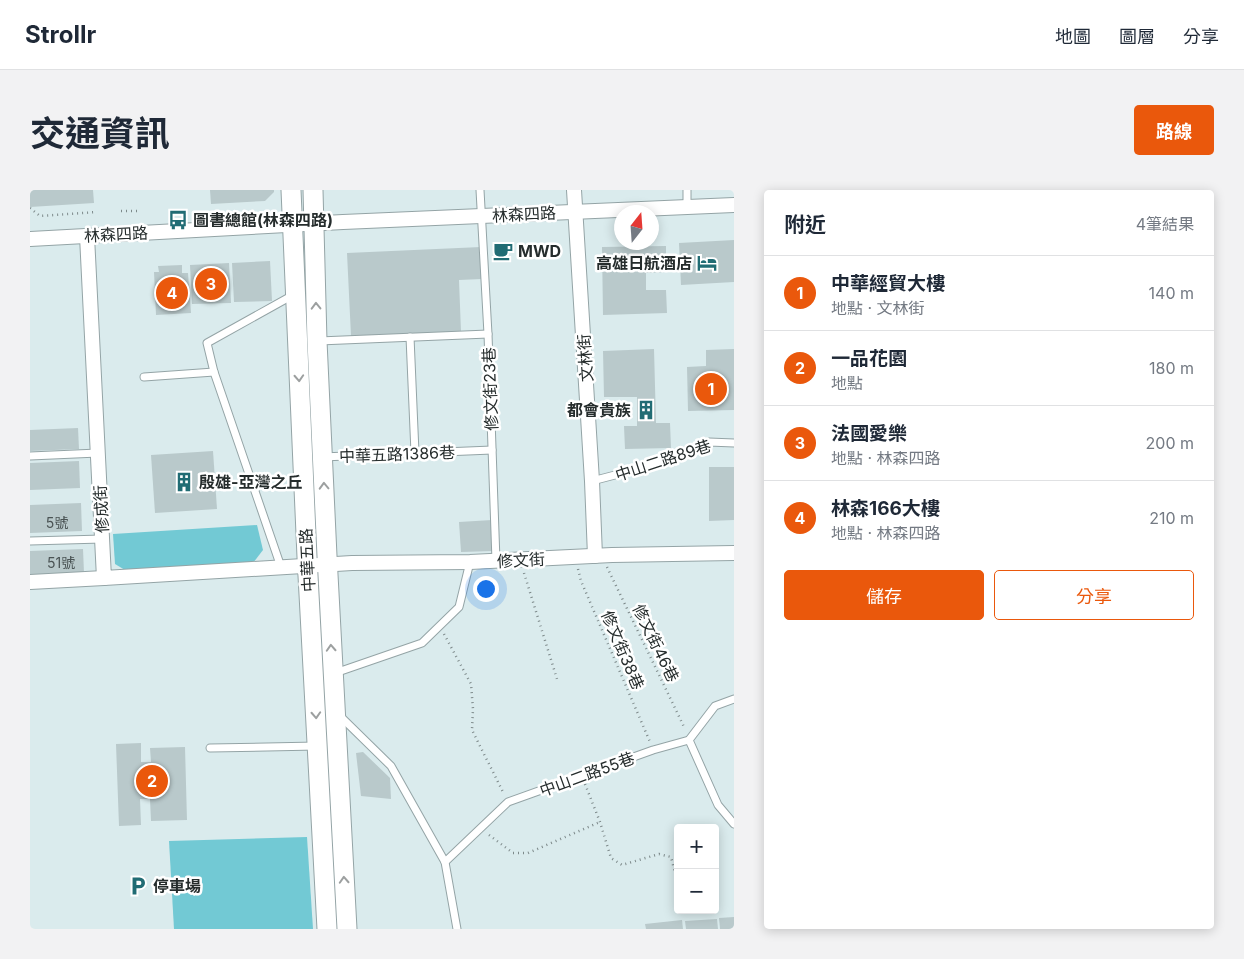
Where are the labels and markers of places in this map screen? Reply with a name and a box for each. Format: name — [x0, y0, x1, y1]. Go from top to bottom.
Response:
bus stop icon: 圖書總館(林森四路) — [167, 209, 189, 231]
place label: 圖書總館(林森四路) — [193, 210, 333, 230]
cafe icon: MWD — [492, 240, 514, 262]
place label: MWD — [518, 241, 561, 261]
hotel icon: 高雄日航酒店 — [696, 252, 718, 274]
place label: 高雄日航酒店 — [596, 253, 692, 273]
pin: 3 — [195, 265, 227, 303]
pin: 4 — [156, 274, 188, 312]
pin: 1 — [695, 370, 727, 408]
building icon: 都會貴族 — [635, 399, 657, 421]
place label: 都會貴族 — [567, 400, 631, 420]
building icon: 殷雄-亞灣之丘 — [173, 471, 195, 493]
place label: 殷雄-亞灣之丘 — [199, 472, 303, 492]
pin: 2 — [136, 762, 168, 800]
parking icon: 停車場 — [127, 875, 149, 897]
place label: 停車場 — [153, 876, 201, 896]

